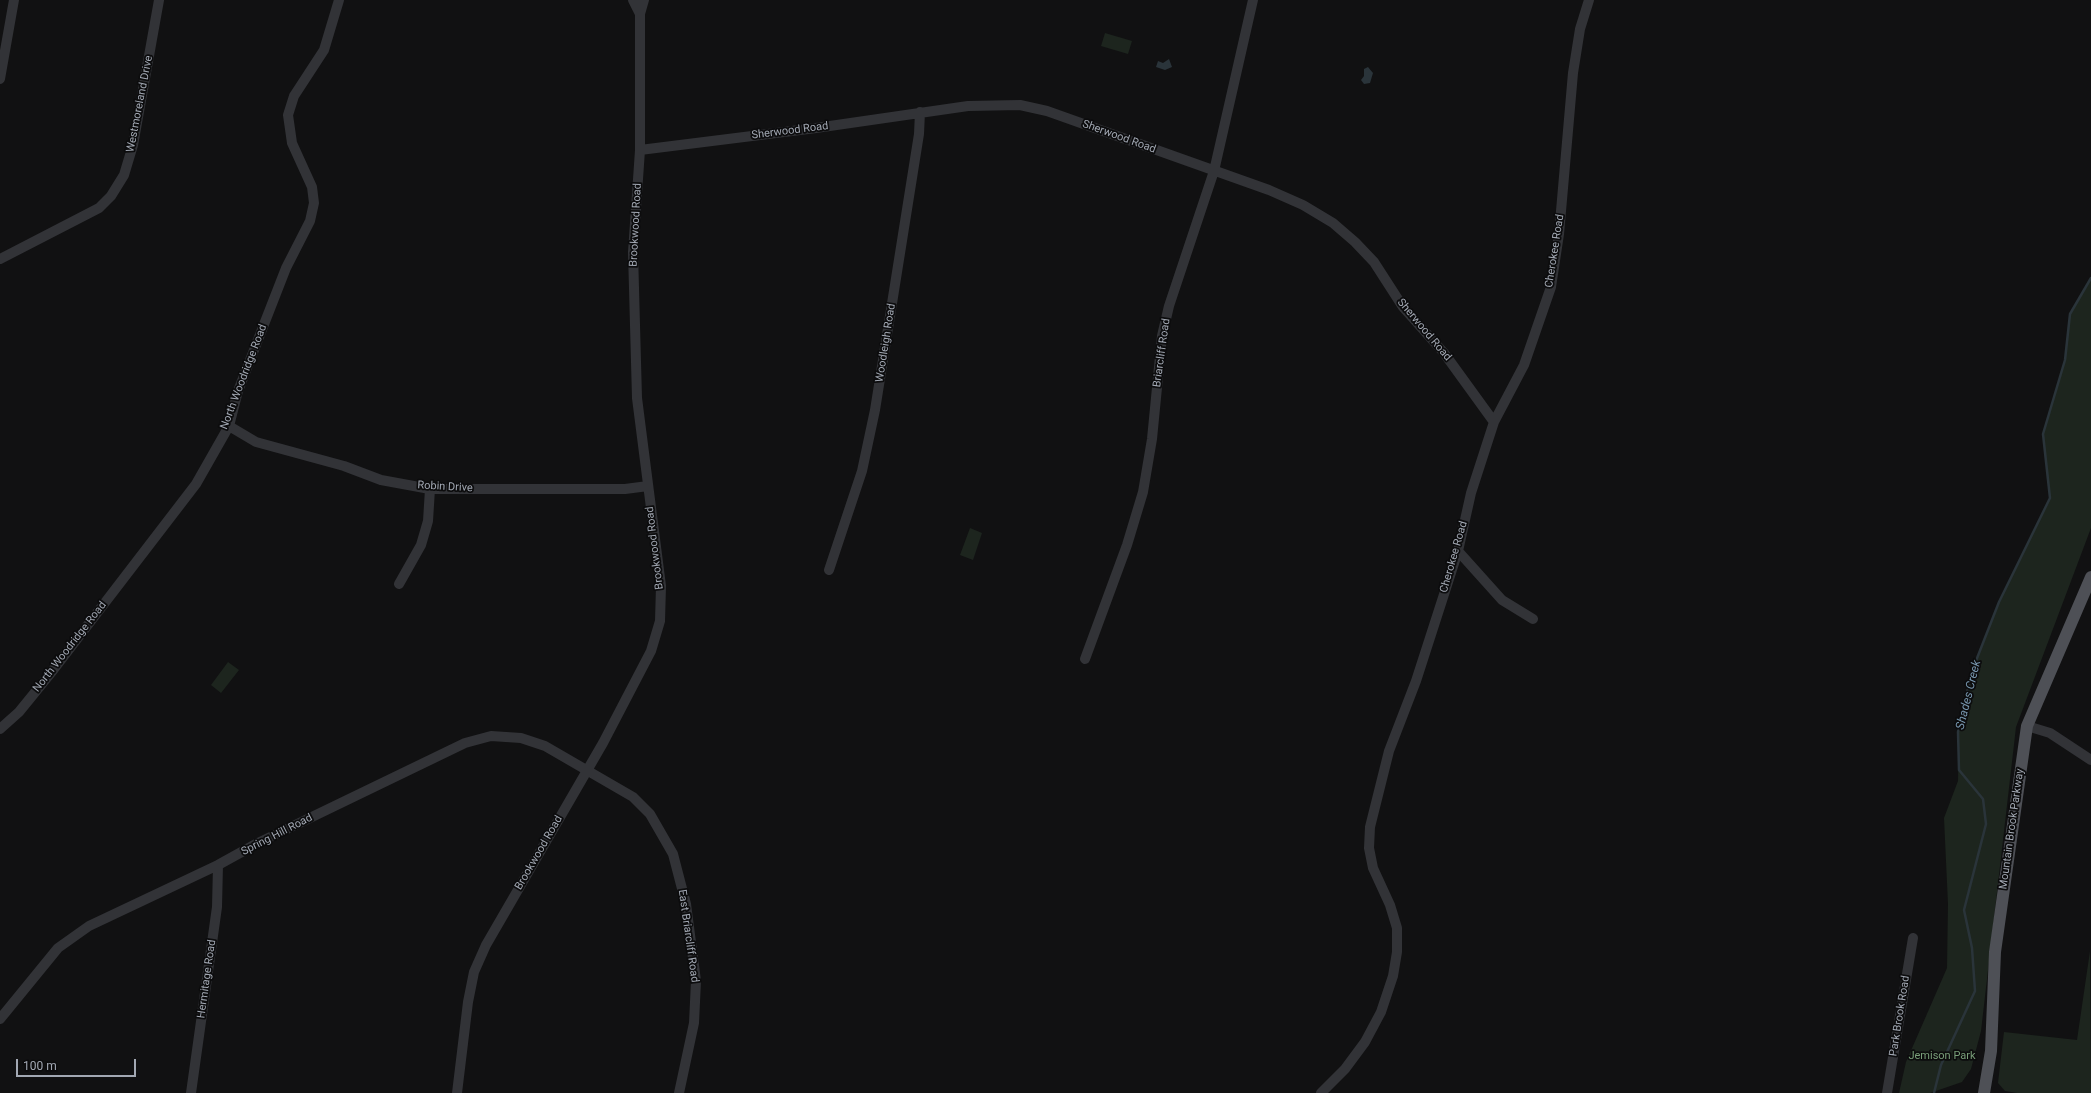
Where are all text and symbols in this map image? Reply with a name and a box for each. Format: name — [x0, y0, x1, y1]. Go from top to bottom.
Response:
street label: Westmoreland Drive — [124, 54, 156, 154]
street label: Sherwood Road — [1080, 118, 1158, 156]
street label: Sherwood Road — [751, 120, 829, 142]
street label: Brookwood Road — [627, 183, 645, 267]
street label: Cherokee Road — [1543, 213, 1567, 289]
street label: Sherwood Road — [1394, 296, 1454, 364]
street label: Woodleigh Road — [873, 303, 899, 383]
street label: Briarcliff Road — [1151, 318, 1173, 388]
street label: North Woodridge Road — [218, 323, 270, 431]
street label: Robin Drive — [417, 479, 473, 495]
street label: Brookwood Road — [643, 506, 667, 590]
street label: Cherokee Road — [1437, 520, 1471, 594]
street label: North Woodridge Road — [30, 599, 110, 695]
water label: Shades Creek — [1953, 659, 1985, 731]
street label: Mountain Brook Parkway — [1997, 768, 2027, 890]
street label: Spring Hill Road — [239, 811, 315, 859]
street label: Brookwood Road — [512, 814, 566, 892]
street label: East Briarcliff Road — [675, 889, 701, 983]
street label: Hermitage Road — [195, 939, 219, 1019]
street label: Park Brook Road — [1887, 975, 1913, 1057]
park label: Jemison Park — [1908, 1049, 1976, 1063]
scale bar — [18, 1051, 138, 1077]
text: 100 m — [23, 1059, 57, 1073]

